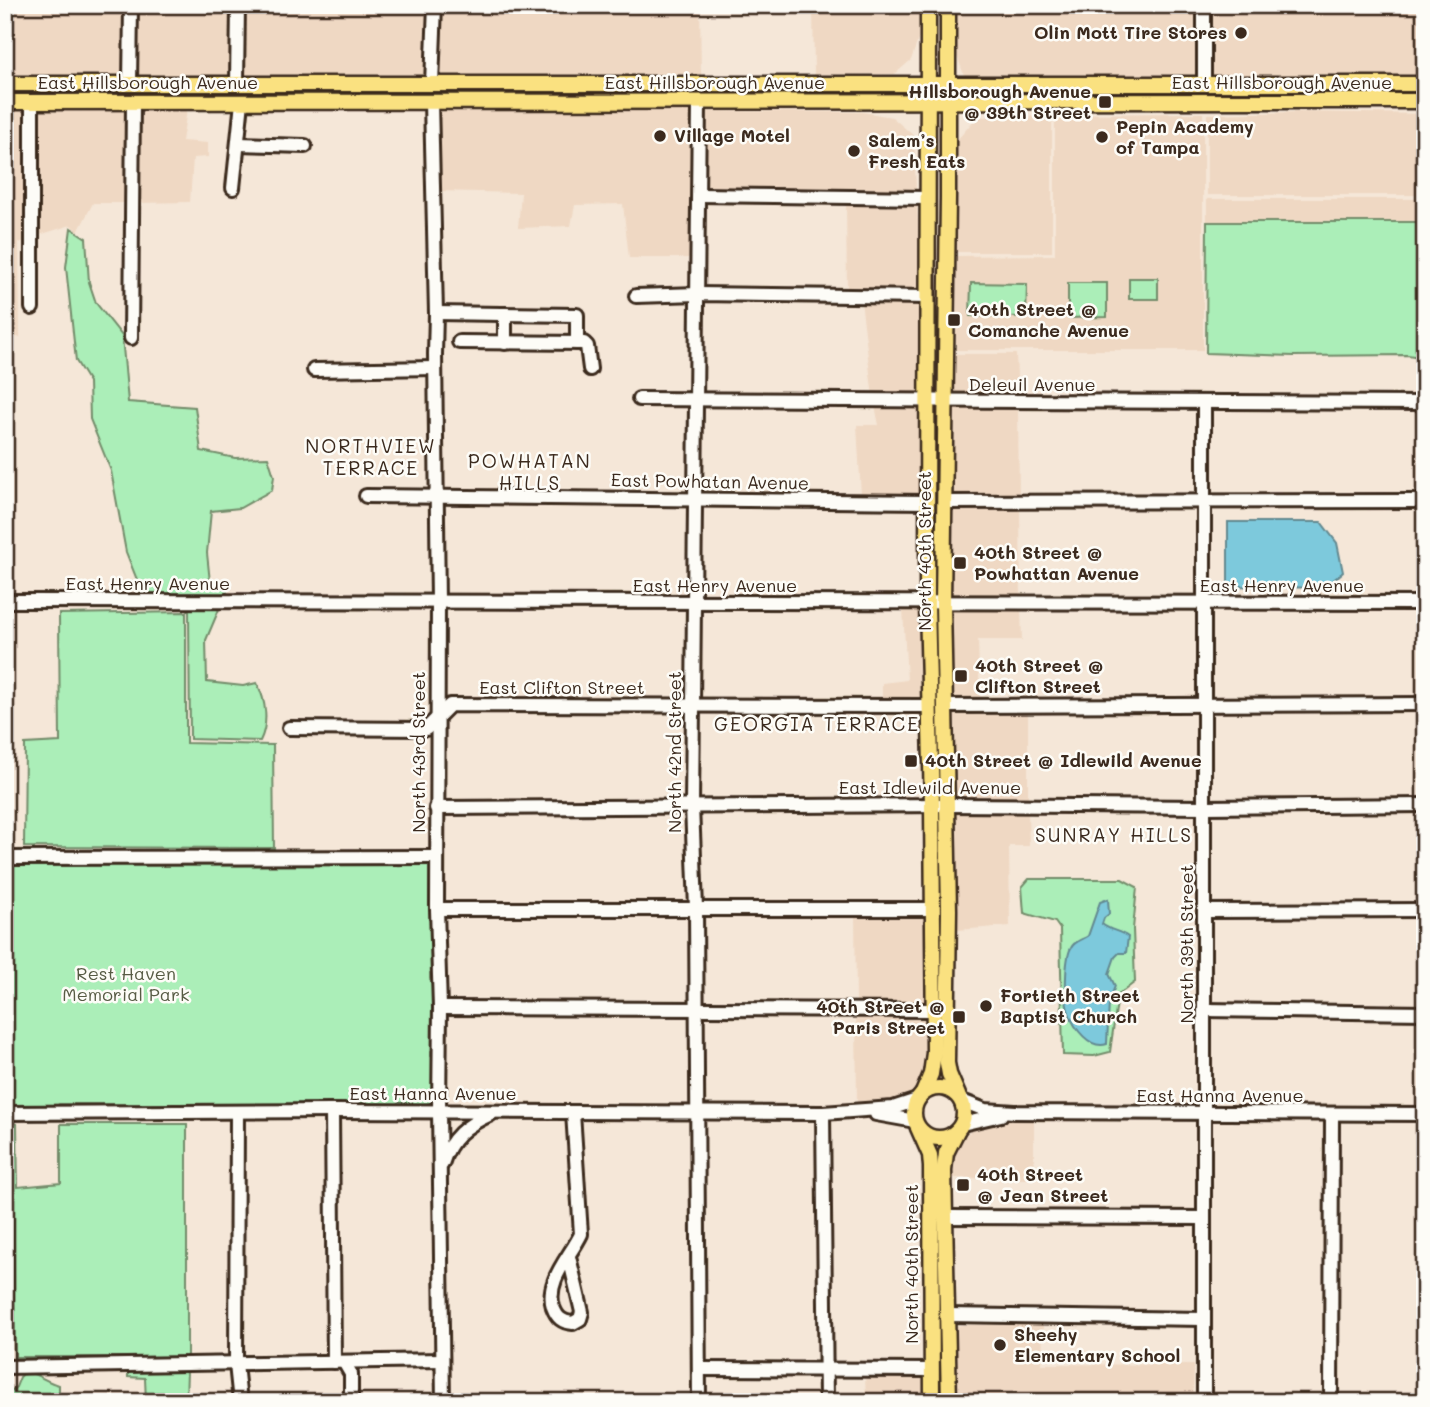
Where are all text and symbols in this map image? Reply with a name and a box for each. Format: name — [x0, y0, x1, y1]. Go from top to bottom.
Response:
place label: Olin Mott Tire Stores — [1034, 20, 1227, 44]
marker: Olin Mott Tire Stores — [1233, 25, 1249, 41]
street label: East Hillsborough Avenue — [38, 70, 258, 94]
street label: East Hillsborough Avenue — [605, 70, 825, 94]
street label: East Hillsborough Avenue — [1172, 70, 1392, 94]
place label: Hillsborough Avenue @ 39th Street — [908, 79, 1091, 124]
marker: Hillsborough Avenue @ 39th Street — [1097, 94, 1113, 110]
place label: Pepin Academy of Tampa — [1116, 114, 1254, 159]
place label: Village Motel — [674, 123, 790, 147]
marker: Village Motel — [652, 128, 668, 144]
place label: Salem’s Fresh Eats — [868, 128, 965, 173]
marker: Pepin Academy of Tampa — [1094, 129, 1110, 145]
marker: Salem’s Fresh Eats — [846, 143, 862, 159]
place label: 40th Street @ Comanche Avenue — [968, 297, 1129, 342]
marker: 40th Street @ Comanche Avenue — [946, 312, 962, 328]
street label: Deleuil Avenue — [968, 372, 1096, 396]
district label: NORTHVIEW TERRACE — [305, 433, 437, 480]
district label: POWHATAN HILLS — [468, 448, 592, 495]
street label: East Powhatan Avenue — [611, 467, 809, 495]
street label: North 40th Street — [912, 471, 936, 631]
place label: 40th Street @ Powhattan Avenue — [974, 540, 1139, 585]
marker: 40th Street @ Powhattan Avenue — [952, 555, 968, 571]
street label: East Henry Avenue — [66, 571, 230, 595]
street label: East Henry Avenue — [633, 573, 797, 597]
street label: East Henry Avenue — [1200, 573, 1364, 597]
place label: 40th Street @ Clifton Street — [975, 653, 1104, 698]
marker: 40th Street @ Clifton Street — [953, 668, 969, 684]
street label: North 43rd Street — [406, 671, 430, 833]
street label: North 42nd Street — [662, 671, 686, 833]
street label: East Clifton Street — [479, 675, 645, 699]
district label: GEORGIA TERRACE — [714, 711, 920, 736]
place label: 40th Street @ Idlewild Avenue — [925, 748, 1202, 772]
marker: 40th Street @ Idlewild Avenue — [903, 753, 919, 769]
street label: East Idlewild Avenue — [839, 775, 1021, 799]
district label: SUNRAY HILLS — [1035, 822, 1193, 847]
street label: North 39th Street — [1174, 864, 1198, 1024]
park label: Rest Haven Memorial Park — [62, 961, 190, 1006]
place label: Fortieth Street Baptist Church — [1000, 983, 1140, 1028]
place label: 40th Street @ Paris Street — [816, 994, 945, 1039]
marker: Fortieth Street Baptist Church — [978, 998, 994, 1014]
marker: 40th Street @ Paris Street — [951, 1009, 967, 1025]
street label: East Hanna Avenue — [349, 1081, 517, 1105]
street label: East Hanna Avenue — [1136, 1083, 1304, 1107]
place label: 40th Street @ Jean Street — [977, 1162, 1108, 1207]
marker: 40th Street @ Jean Street — [955, 1177, 971, 1193]
street label: North 40th Street — [899, 1184, 923, 1344]
place label: Sheehy Elementary School — [1014, 1322, 1180, 1367]
marker: Sheehy Elementary School — [992, 1337, 1008, 1353]

